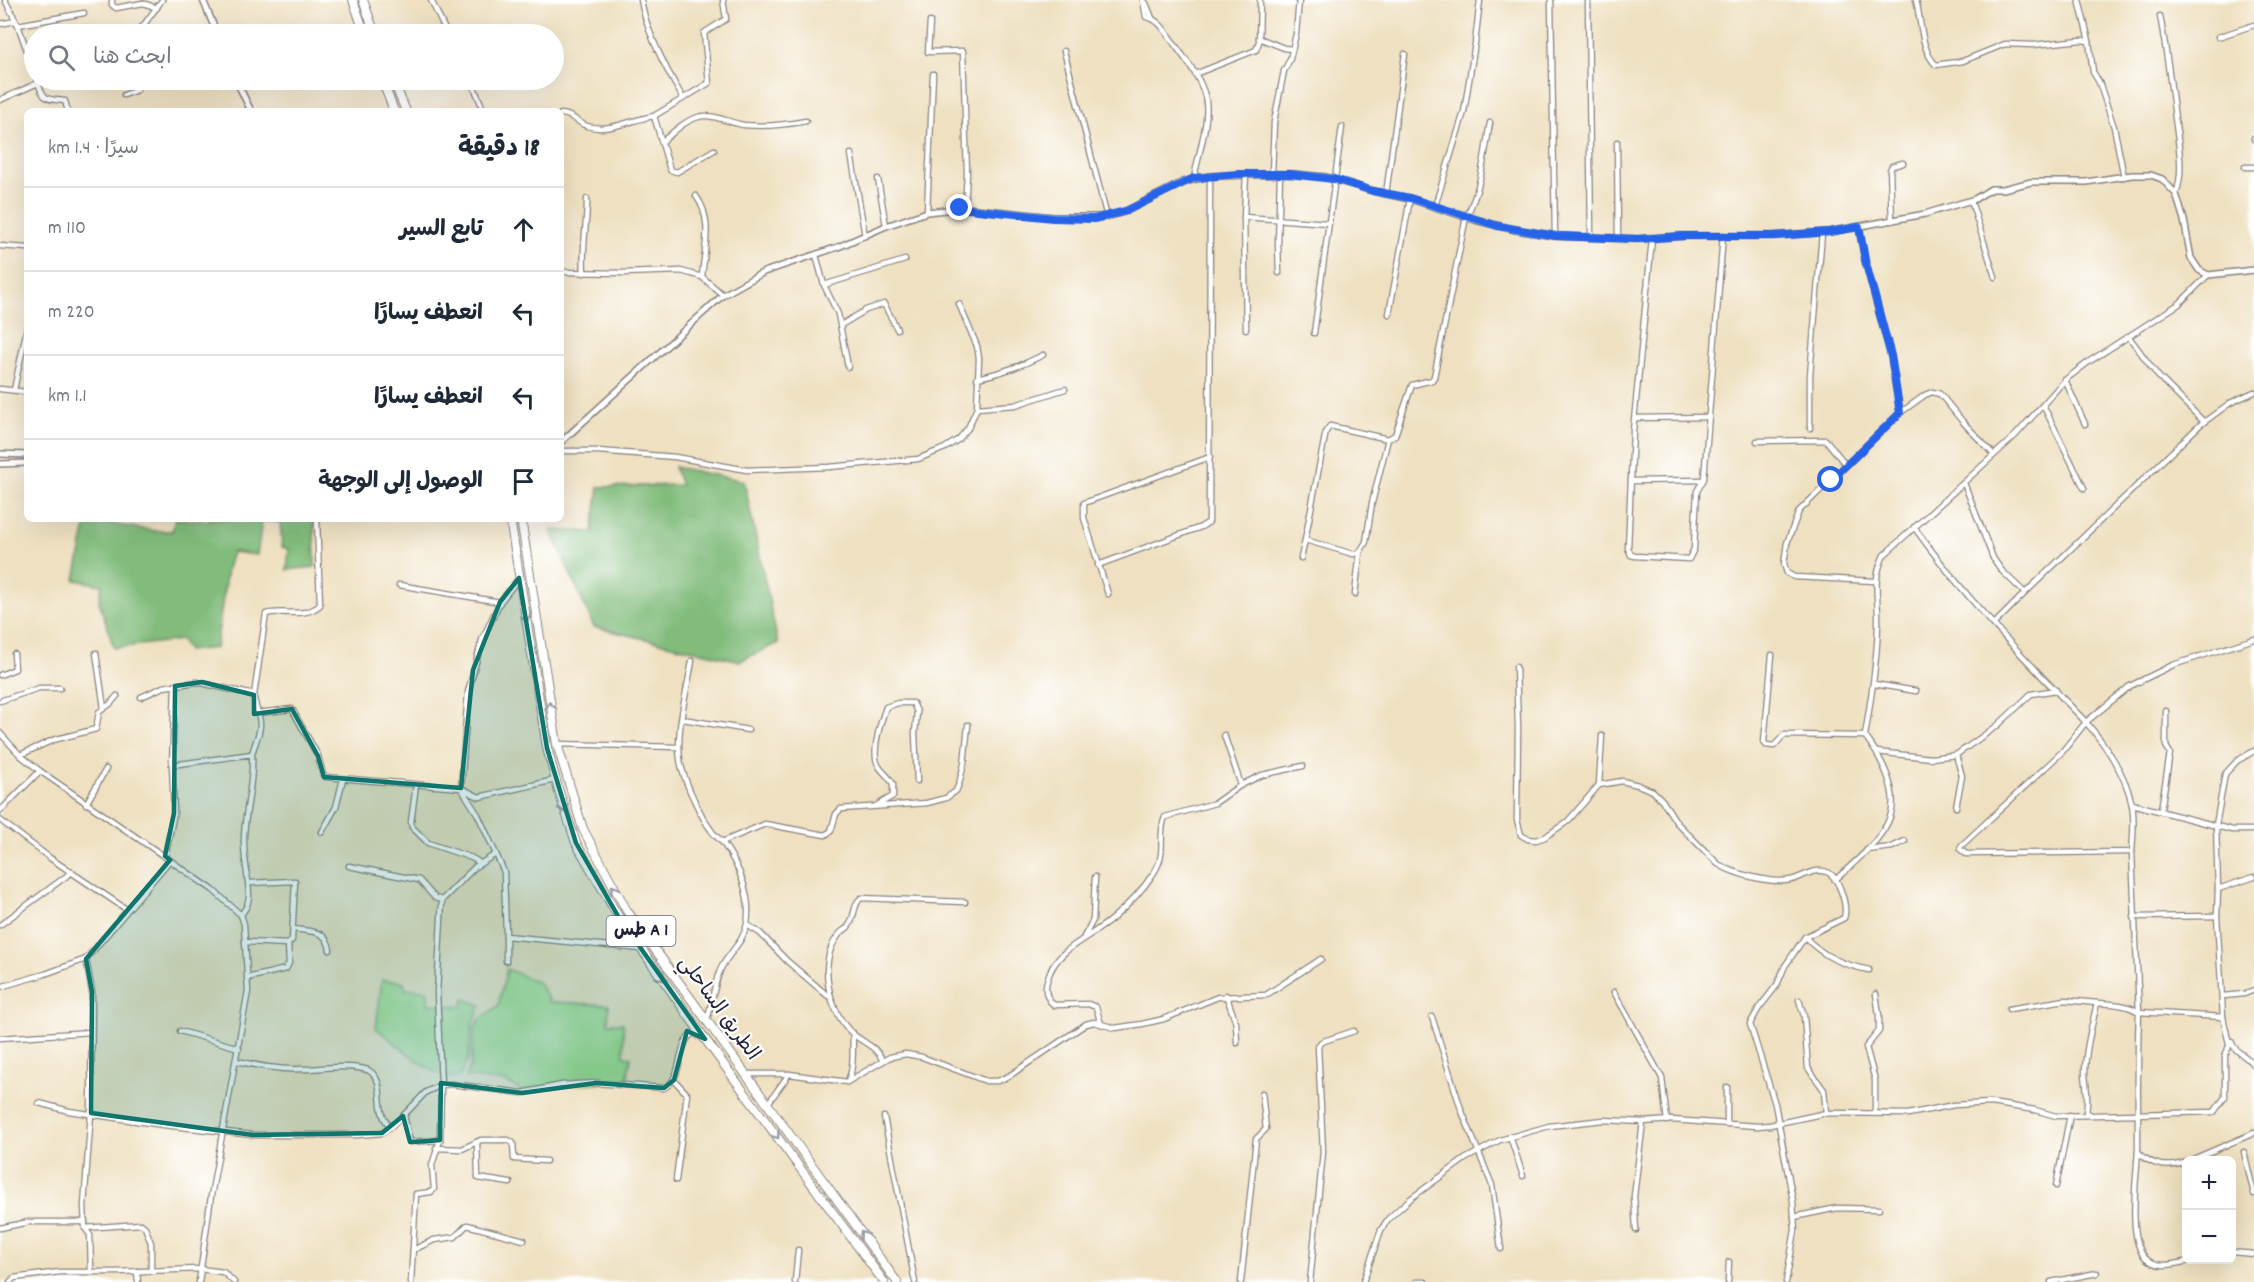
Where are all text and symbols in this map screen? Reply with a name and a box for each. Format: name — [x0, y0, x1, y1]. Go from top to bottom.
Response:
search box — [24, 24, 564, 90]
icon: search — [45, 41, 78, 74]
text: ابحث هنا — [93, 43, 172, 74]
text: 18 دقيقة — [458, 131, 540, 168]
text: سيرًا · 1.4 km — [48, 135, 139, 163]
route end — [946, 194, 972, 220]
icon: ahead — [507, 213, 540, 246]
text: 110 m — [48, 215, 86, 243]
text: تابع السير — [400, 215, 483, 246]
icon: left — [507, 297, 540, 330]
text: 220 m — [48, 299, 95, 327]
text: انعطف يسارًا — [374, 299, 483, 330]
icon: left — [507, 381, 540, 414]
text: 1.1 km — [48, 383, 87, 411]
text: انعطف يسارًا — [374, 383, 483, 414]
icon: arrive — [507, 465, 540, 498]
route start — [1817, 466, 1843, 492]
text: الوصول إلى الوجهة — [318, 467, 483, 498]
one-way arrow — [519, 614, 531, 623]
one-way arrow — [544, 702, 557, 712]
one-way arrow — [557, 803, 570, 814]
one-way arrow — [610, 885, 622, 895]
road number: طس A 1 — [606, 916, 676, 946]
street label: الطريق الساحلي — [670, 951, 766, 1068]
one-way arrow — [654, 970, 665, 981]
one-way arrow — [768, 1128, 779, 1139]
map controls — [2182, 1156, 2236, 1264]
button: + — [2182, 1156, 2236, 1210]
button: − — [2182, 1210, 2236, 1264]
one-way arrow — [859, 1231, 870, 1242]

